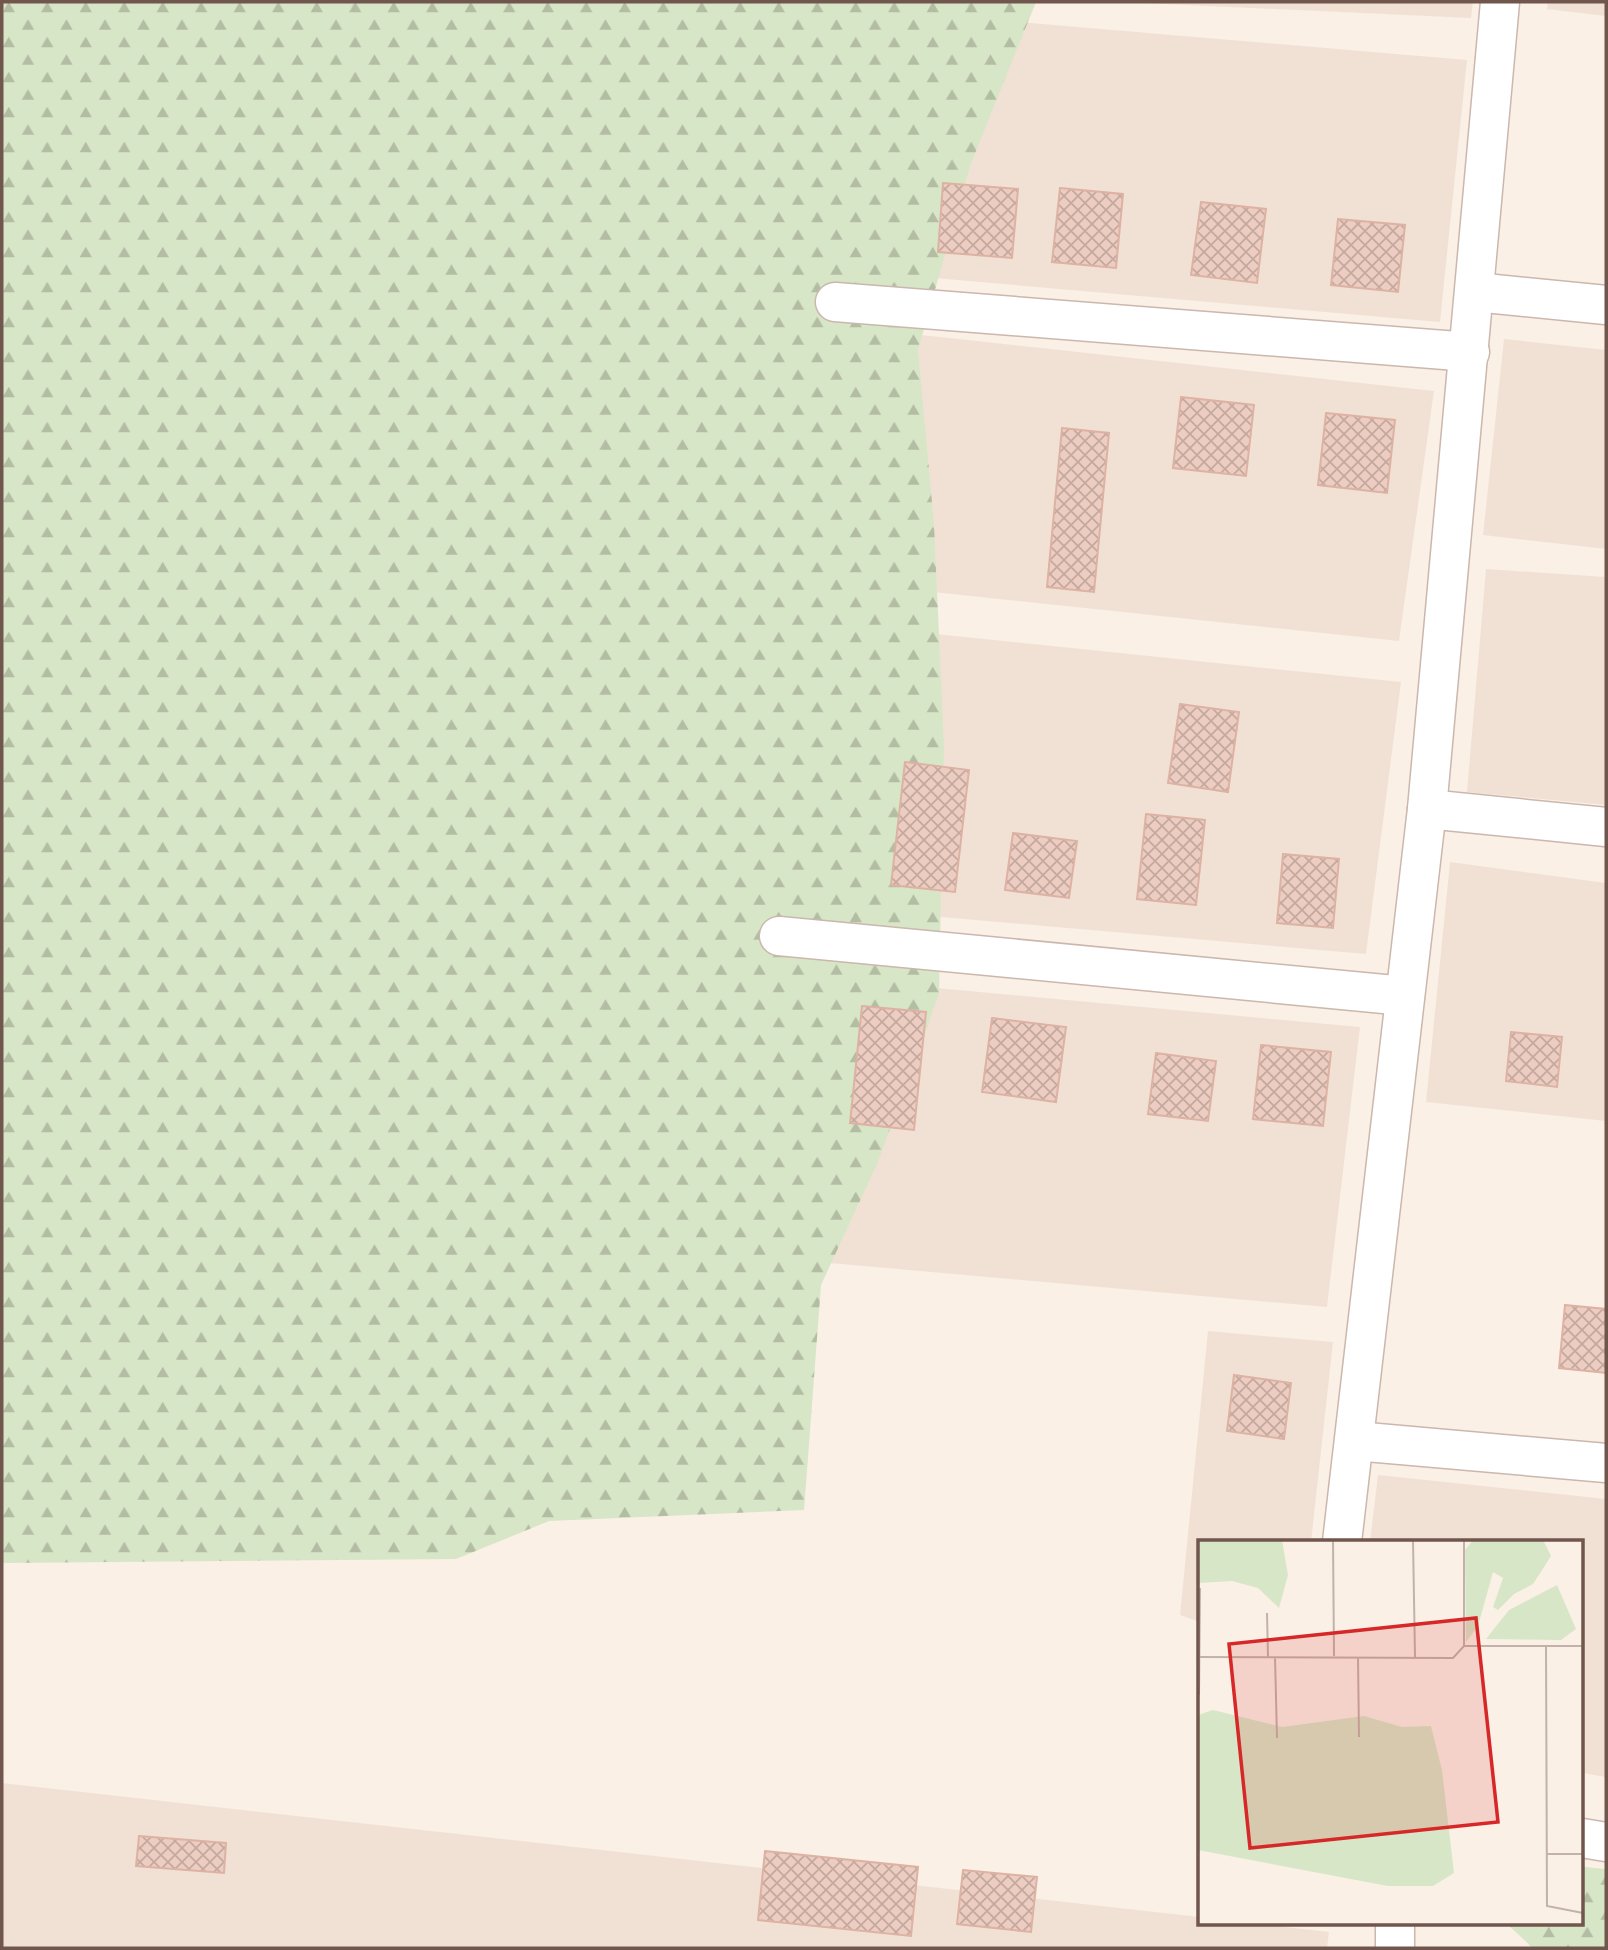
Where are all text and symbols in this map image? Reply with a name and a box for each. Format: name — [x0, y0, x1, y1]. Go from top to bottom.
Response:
inset map — [1198, 1540, 1584, 1926]

